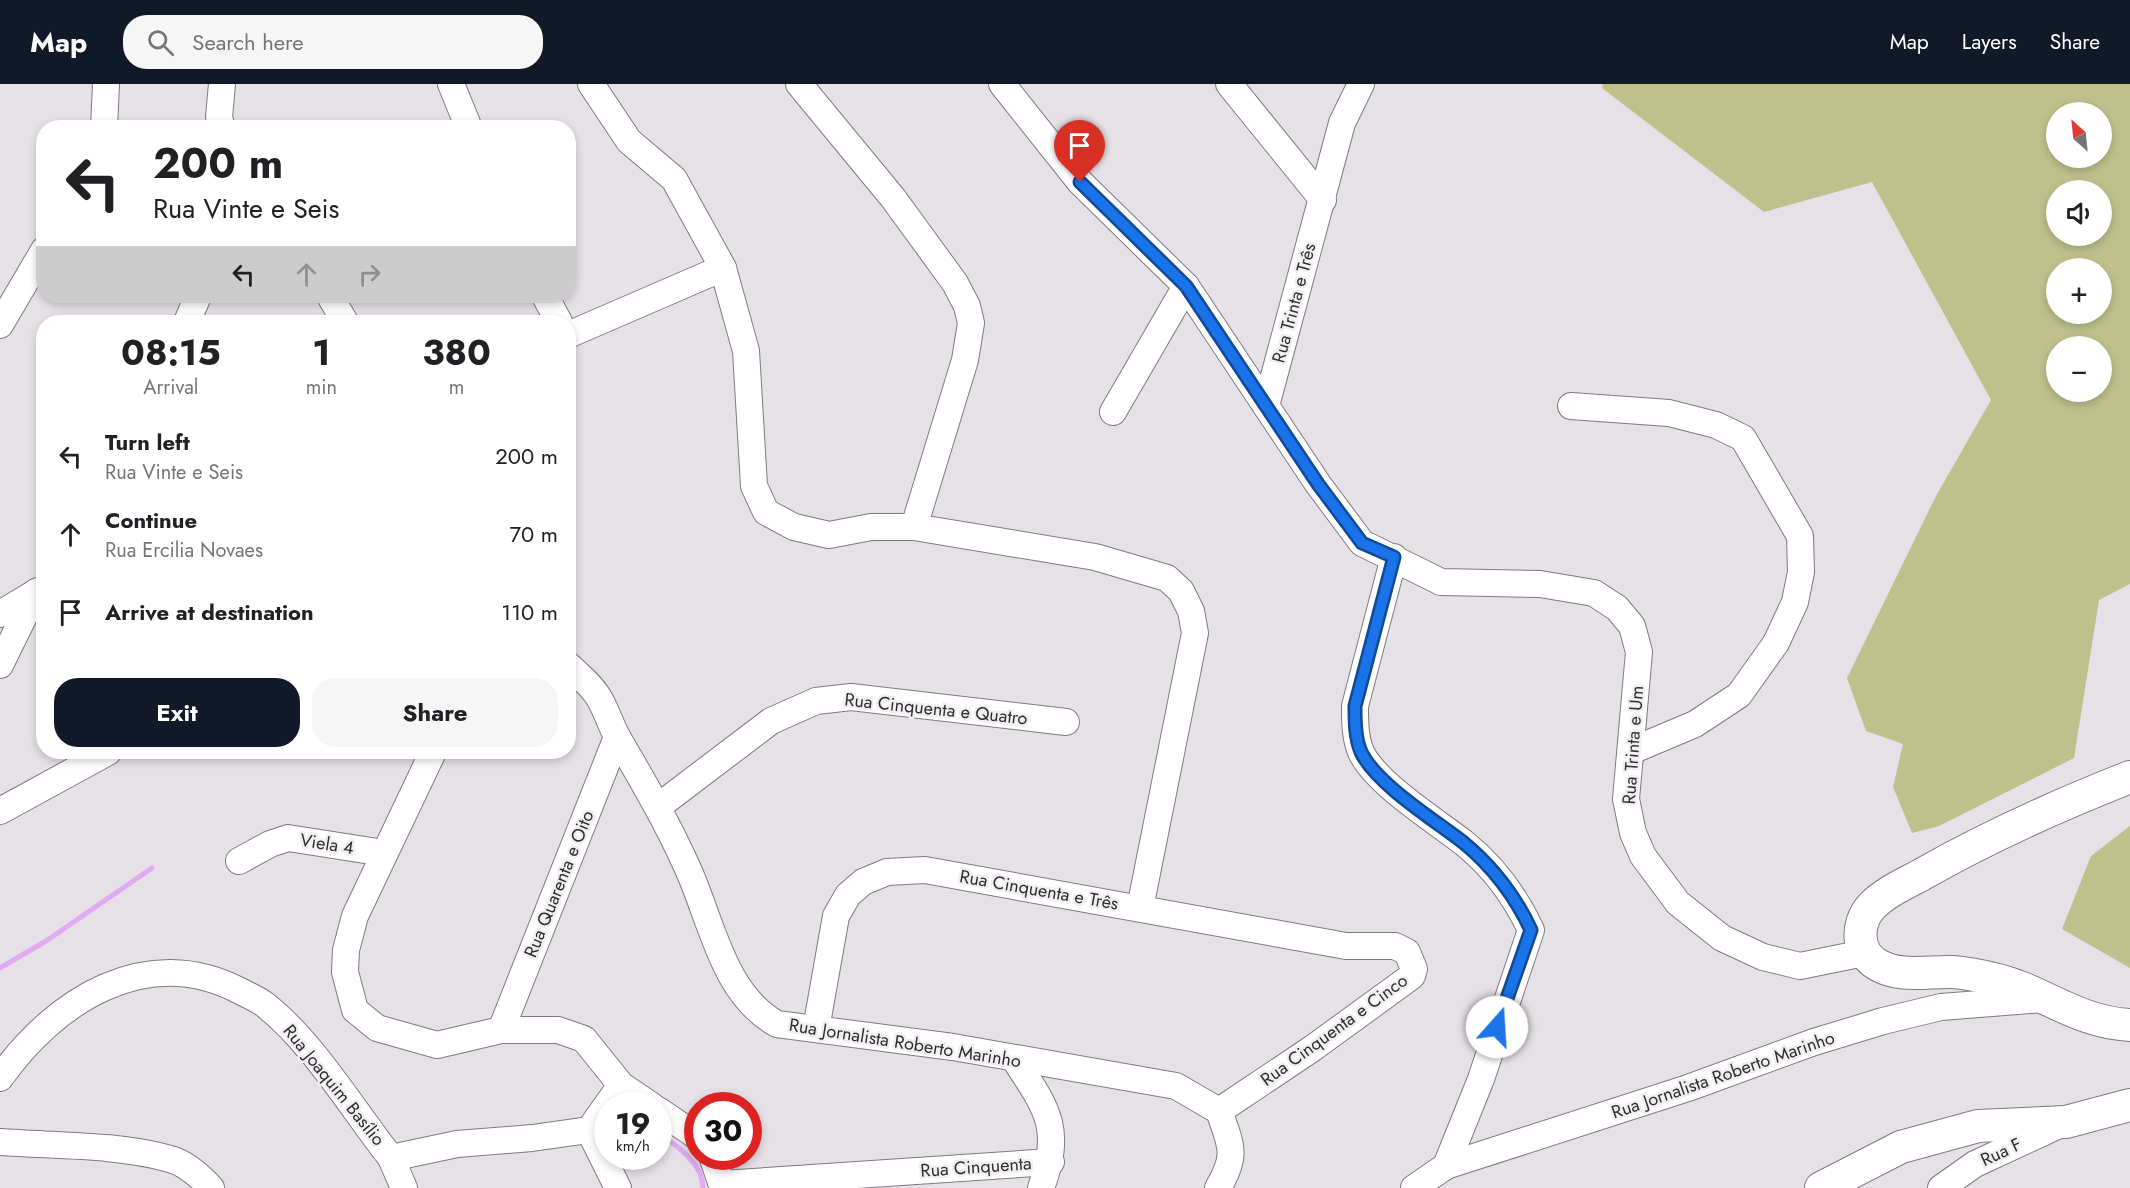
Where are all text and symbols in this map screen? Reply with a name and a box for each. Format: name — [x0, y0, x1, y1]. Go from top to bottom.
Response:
search box — [123, 15, 543, 69]
text: Map — [30, 22, 87, 63]
icon: search — [144, 26, 177, 59]
text: Search here — [192, 26, 304, 58]
text: Map — [1890, 27, 1929, 57]
text: Layers — [1962, 27, 2017, 57]
text: Share — [2050, 27, 2100, 57]
north arrow — [2046, 102, 2112, 168]
map controls — [2046, 102, 2112, 402]
pin — [1054, 120, 1105, 182]
icon: arrive — [1063, 129, 1096, 162]
text: 200 m — [153, 133, 283, 194]
icon: left — [54, 144, 132, 222]
button: sound — [2046, 180, 2112, 246]
text: Rua Vinte e Seis — [153, 189, 340, 228]
street label: Rua Trinta e Três — [1265, 240, 1323, 366]
icon: left — [227, 258, 260, 291]
icon: ahead — [290, 258, 323, 291]
icon: right — [353, 258, 386, 291]
button: + — [2046, 258, 2112, 324]
text: 08:15 — [121, 326, 221, 378]
text: 1 — [312, 326, 331, 378]
text: 380 — [422, 326, 491, 378]
button: − — [2046, 336, 2112, 402]
text: Arrival — [143, 373, 198, 402]
text: min — [306, 373, 337, 402]
text: m — [449, 373, 464, 402]
text: Turn left — [105, 426, 190, 458]
icon: left — [54, 440, 87, 473]
text: 200 m — [495, 440, 558, 472]
text: Rua Vinte e Seis — [105, 458, 243, 487]
text: Continue — [105, 504, 197, 536]
icon: ahead — [54, 518, 87, 551]
text: 70 m — [509, 518, 558, 550]
text: Rua Ercilia Novaes — [105, 536, 263, 565]
icon: arrive — [54, 596, 87, 629]
text: Arrive at destination — [105, 596, 314, 628]
text: 110 m — [501, 596, 558, 628]
button: Exit — [54, 678, 300, 747]
button: Share — [312, 678, 558, 747]
street label: Rua Trinta e Um — [1616, 685, 1650, 805]
street label: Rua Cinquenta e Quatro — [843, 686, 1029, 732]
street label: Rua Quarenta e Oito — [518, 806, 600, 961]
street label: Viela 4 — [298, 827, 356, 861]
street label: Rua Cinquenta e Três — [958, 863, 1120, 917]
street label: Rua Cinquenta e Cinco — [1255, 968, 1413, 1092]
position arrow — [1465, 995, 1529, 1059]
street label: Rua Jornalista Roberto Marinho — [787, 1012, 1023, 1074]
street label: Rua Joaquim Basílio — [277, 1019, 391, 1151]
street label: Rua Jornalista Roberto Marinho — [1608, 1024, 1838, 1125]
speed limit sign: 30 — [684, 1092, 762, 1170]
text: 19 — [615, 1102, 651, 1145]
street label: Rua F — [1976, 1131, 2026, 1173]
text: km/h — [616, 1135, 650, 1157]
street label: Rua Cinquenta — [919, 1150, 1033, 1184]

